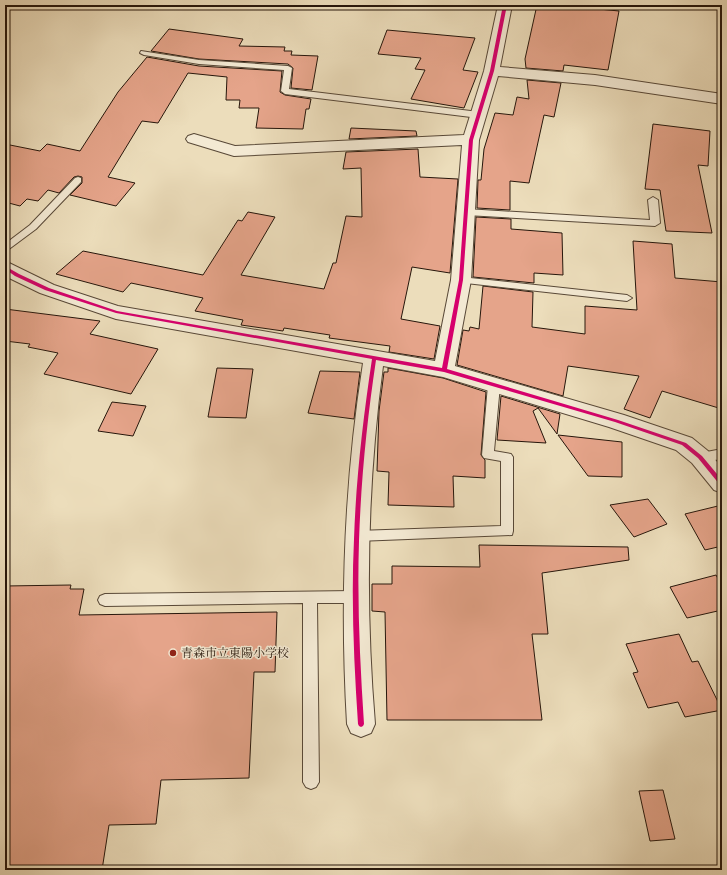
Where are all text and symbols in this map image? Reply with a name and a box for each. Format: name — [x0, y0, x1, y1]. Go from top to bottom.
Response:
place label: 青森市立東陽小学校 — [181, 646, 289, 661]
marker: 青森市立東陽小学校 — [168, 648, 178, 658]

